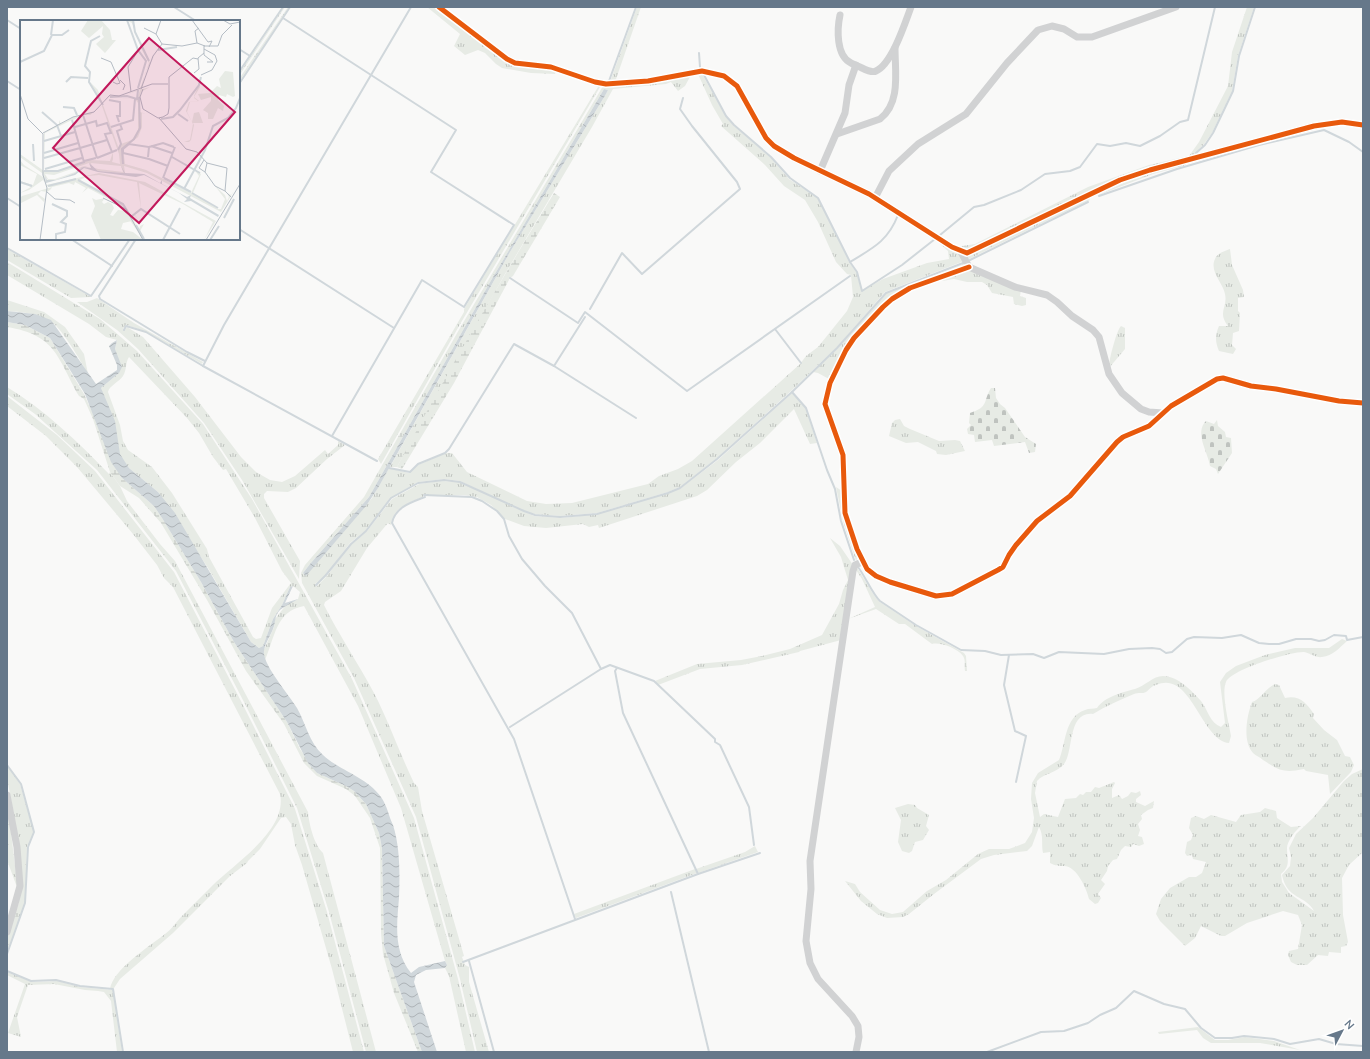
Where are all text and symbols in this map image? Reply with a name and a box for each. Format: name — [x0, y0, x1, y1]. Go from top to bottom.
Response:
inset map — [20, 20, 240, 240]
north arrow — [1322, 1011, 1362, 1051]
text: N — [1342, 1017, 1358, 1032]

